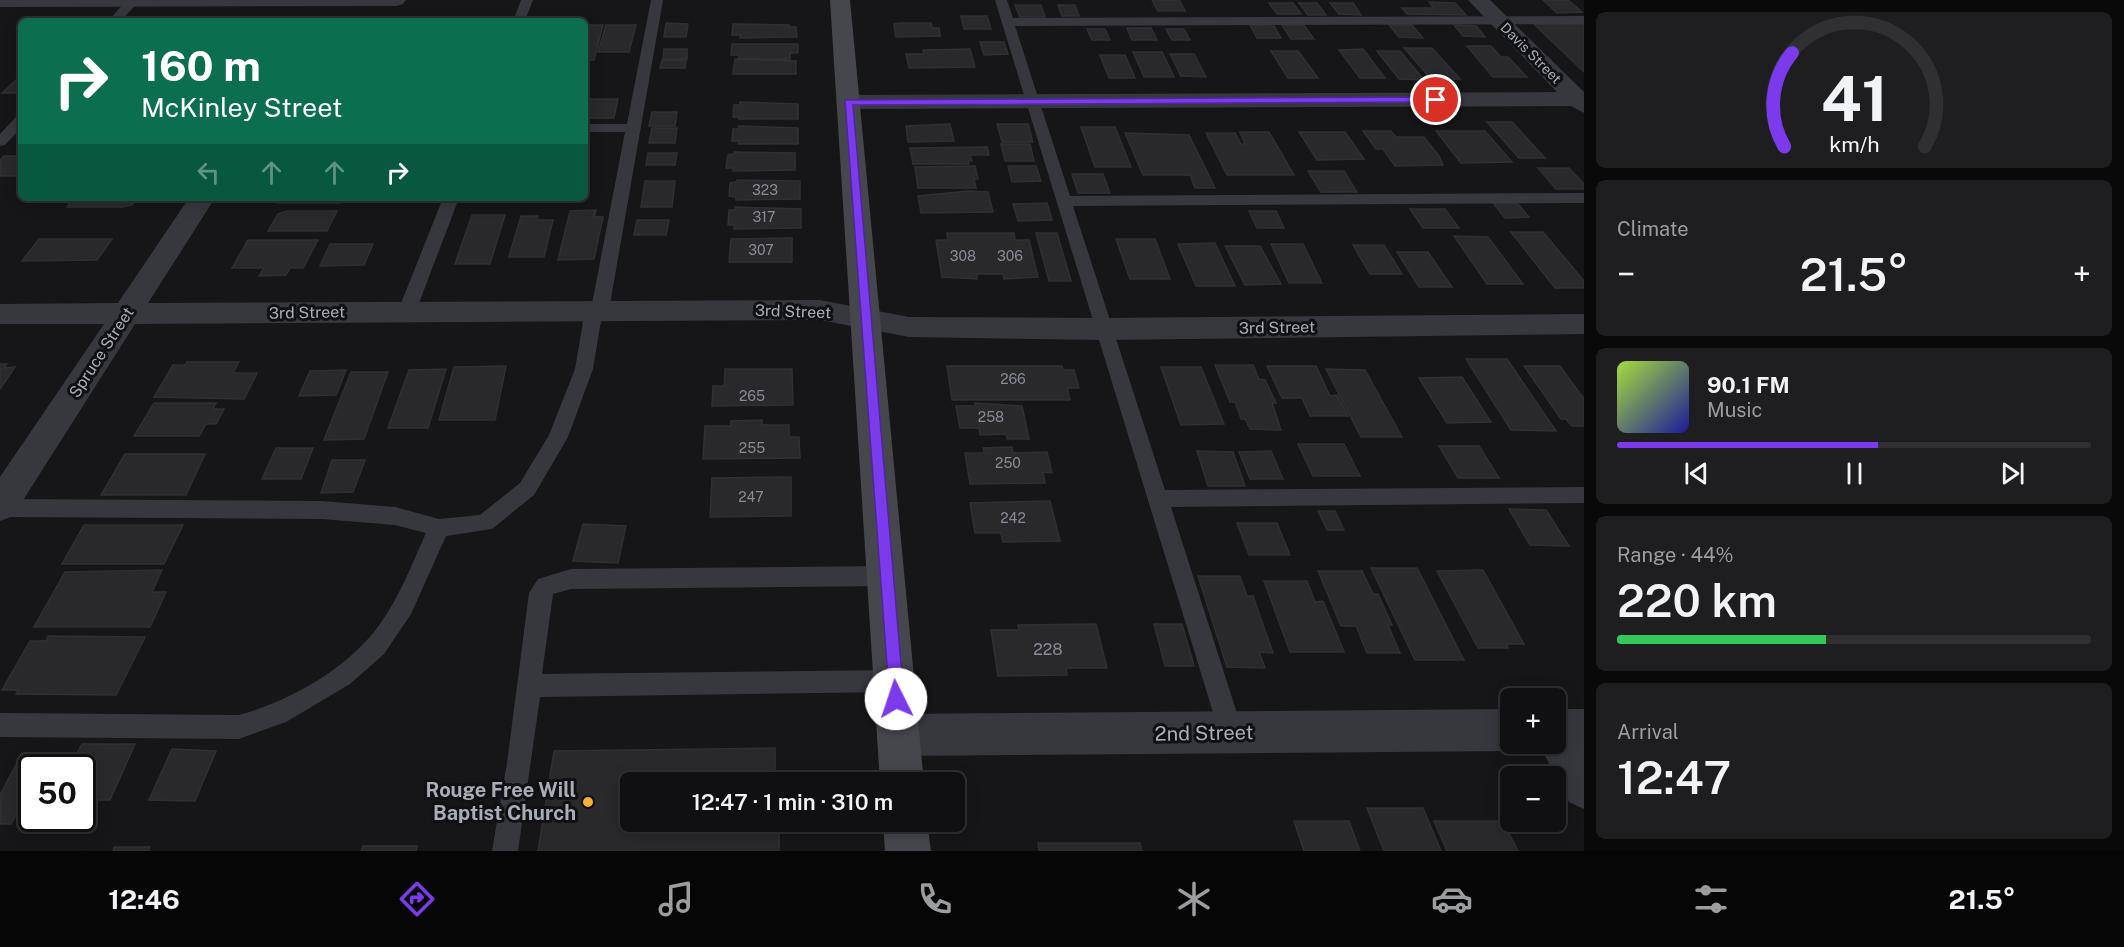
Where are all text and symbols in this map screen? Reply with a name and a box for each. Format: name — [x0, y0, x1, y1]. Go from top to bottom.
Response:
street label: Davis Street — [1497, 19, 1565, 87]
text: 160 m — [141, 41, 261, 90]
icon: right — [42, 42, 120, 120]
text: 41 — [1820, 62, 1888, 135]
pin — [1410, 74, 1461, 125]
icon: arrive — [1419, 83, 1452, 116]
text: McKinley Street — [141, 91, 342, 123]
text: km/h — [1829, 132, 1879, 157]
icon: left — [192, 156, 225, 189]
icon: ahead — [255, 156, 288, 189]
icon: ahead — [318, 156, 351, 189]
icon: right — [381, 156, 414, 189]
house number: 323 — [752, 182, 778, 198]
house number: 317 — [753, 209, 775, 225]
text: Climate — [1617, 217, 1689, 241]
house number: 307 — [748, 242, 774, 258]
house number: 308 — [950, 248, 976, 264]
house number: 306 — [997, 248, 1023, 264]
text: 21.5° — [1800, 248, 1908, 301]
text: − — [1617, 255, 1635, 293]
text: + — [2073, 255, 2091, 293]
street label: 3rd Street — [754, 301, 831, 322]
street label: 3rd Street — [269, 302, 345, 323]
street label: Spruce Street — [65, 303, 138, 401]
street label: 3rd Street — [1239, 317, 1315, 338]
house number: 266 — [1000, 371, 1026, 387]
text: 90.1 FM — [1707, 372, 1790, 398]
house number: 265 — [739, 388, 765, 404]
text: Music — [1707, 398, 1762, 422]
house number: 258 — [978, 409, 1004, 425]
house number: 255 — [739, 440, 765, 456]
house number: 250 — [995, 455, 1021, 471]
icon: previous — [1680, 457, 1713, 490]
icon: pause — [1838, 457, 1871, 490]
icon: next — [1996, 457, 2029, 490]
house number: 247 — [738, 489, 764, 505]
house number: 242 — [1000, 510, 1026, 526]
text: Range · 44% — [1617, 543, 1734, 567]
text: 220 km — [1617, 574, 1777, 627]
house number: 228 — [1033, 640, 1063, 659]
position arrow — [864, 667, 928, 731]
map controls — [1500, 688, 1566, 832]
button: + — [1500, 688, 1566, 754]
street label: 2nd Street — [1154, 720, 1254, 746]
text: Arrival — [1617, 720, 1679, 744]
text: 12:47 — [1617, 751, 1731, 804]
speed limit sign: 50 — [18, 754, 96, 832]
button: − — [1500, 766, 1566, 832]
place label: Rouge Free Will Baptist Church — [426, 778, 576, 825]
text: 12:47 · 1 min · 310 m — [692, 789, 893, 815]
marker: Rouge Free Will Baptist Church — [581, 795, 595, 809]
icon: directions — [396, 878, 438, 920]
icon: music — [655, 878, 697, 920]
icon: phone — [914, 878, 956, 920]
icon: climate — [1173, 878, 1215, 920]
icon: car — [1431, 878, 1473, 920]
icon: filters — [1690, 878, 1732, 920]
text: 12:46 — [108, 883, 180, 915]
text: 21.5° — [1949, 883, 2016, 915]

